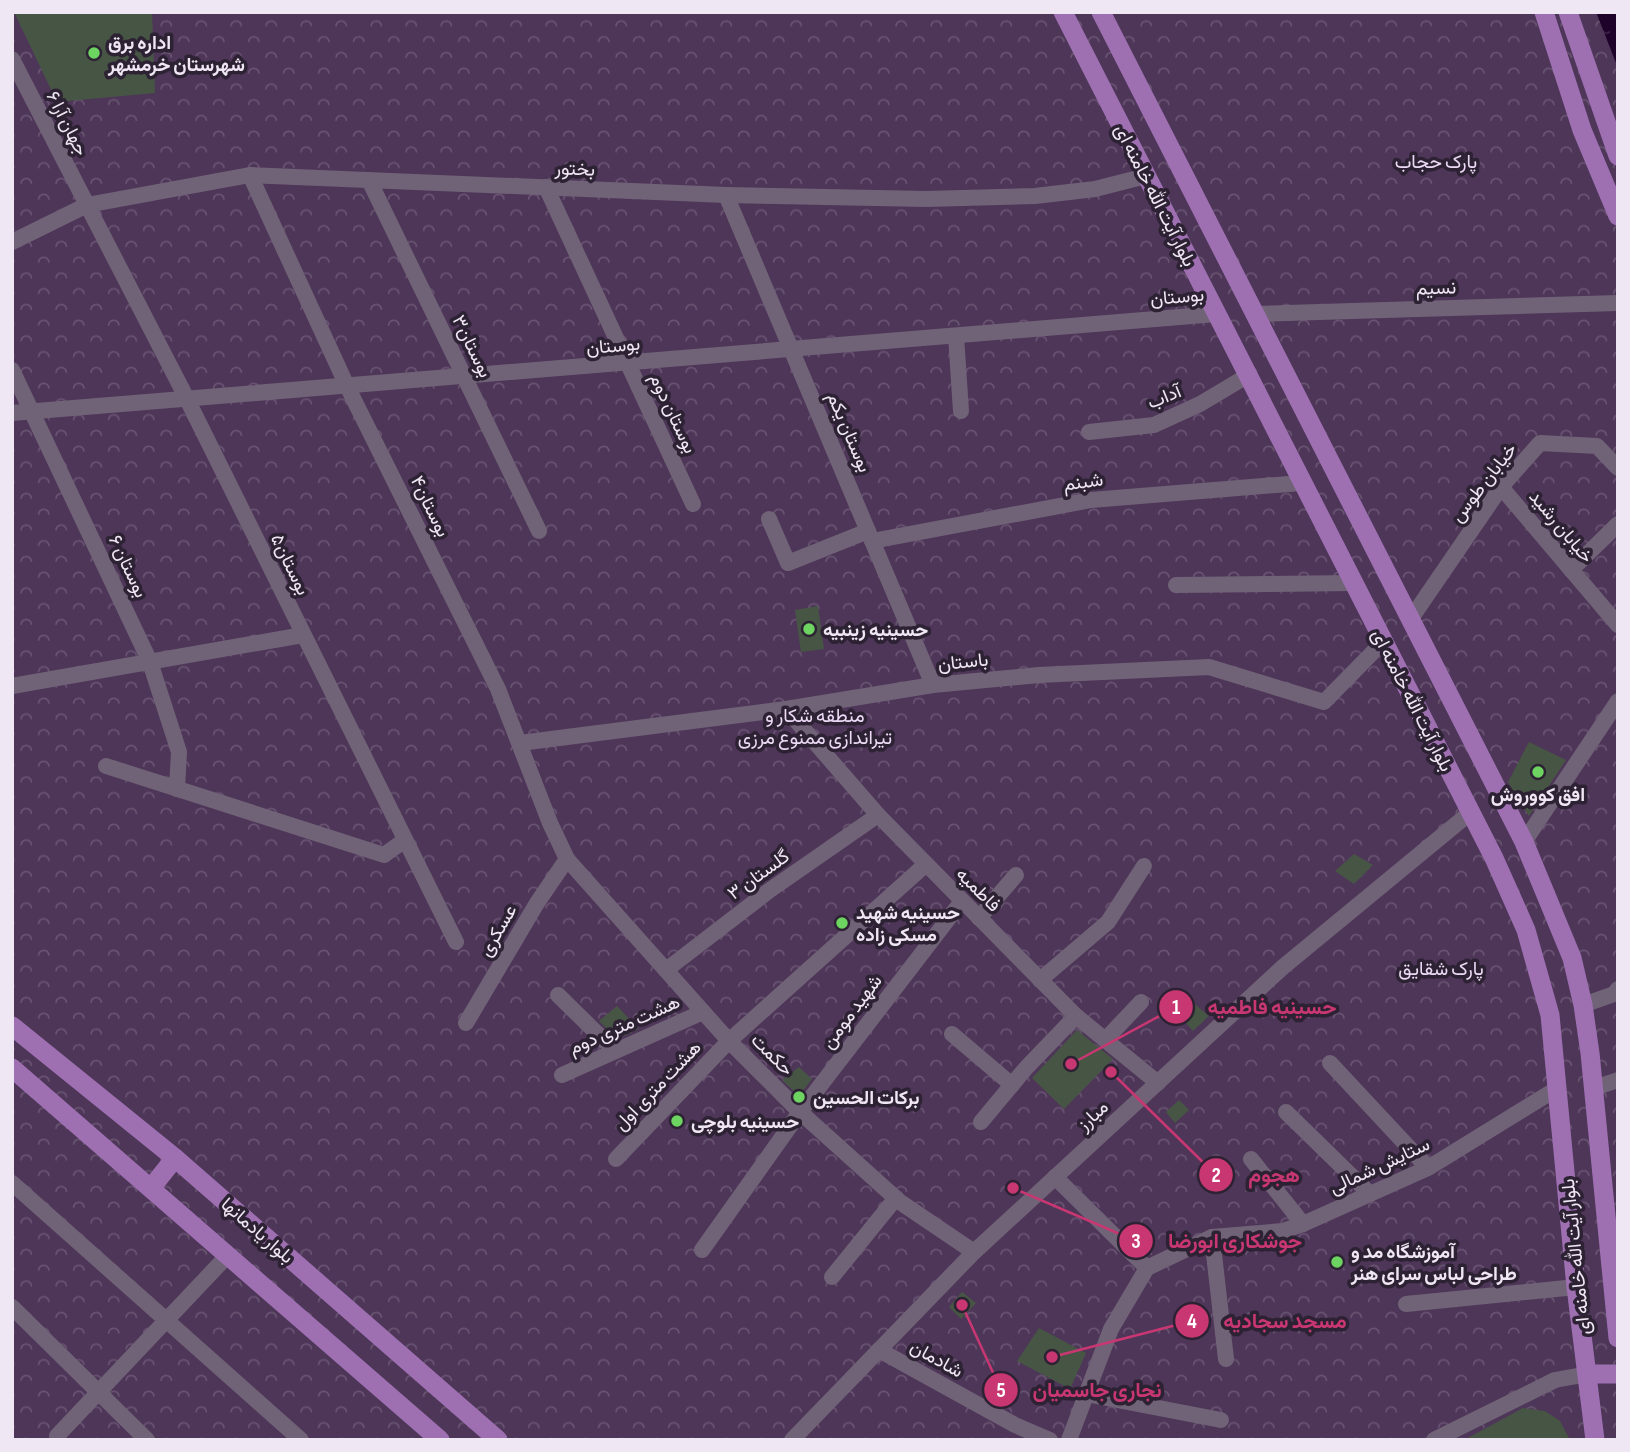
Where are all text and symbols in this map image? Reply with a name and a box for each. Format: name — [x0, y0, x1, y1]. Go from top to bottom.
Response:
place label: اداره برق شهرستان خرمشهر — [107, 32, 245, 77]
marker: اداره برق شهرستان خرمشهر — [86, 45, 102, 61]
street label: جهان آرا ۶ — [41, 88, 93, 160]
street label: بلوار آیت الله خامنه ای — [1109, 121, 1201, 271]
park label: پارک حجاب — [1395, 151, 1477, 175]
street label: بختور — [553, 157, 596, 182]
street label: نسیم — [1415, 276, 1457, 301]
street label: بوستان — [1149, 284, 1205, 311]
street label: بوستان۳ — [447, 312, 497, 382]
street label: بوستان — [585, 333, 641, 360]
street label: بوستان دوم — [644, 370, 701, 457]
street label: آداب — [1144, 380, 1186, 415]
street label: بوستان یکم — [821, 389, 876, 476]
street label: خیابان طوس — [1446, 439, 1522, 527]
street label: شبنم — [1062, 468, 1105, 497]
street label: بوستان۴ — [405, 472, 454, 541]
street label: خیابان رشید — [1524, 486, 1598, 568]
street label: بوستان۵ — [265, 530, 314, 599]
street label: بوستان ۶ — [103, 532, 152, 602]
place label: حسینیه زینبیه — [823, 619, 928, 642]
marker: حسینیه زینبیه — [801, 621, 817, 637]
street label: بلوار آیت الله خامنه ای — [1366, 626, 1458, 776]
street label: باستان — [937, 648, 990, 677]
park label: منطقه شکار و تیراندازی ممنوع مرزی — [738, 705, 892, 750]
marker: افق کووروش — [1530, 764, 1546, 780]
place label: افق کووروش — [1491, 784, 1585, 807]
street label: گلستان ۳ — [723, 845, 794, 905]
street label: فاطمیه — [951, 863, 1005, 917]
street label: عسکری — [474, 901, 522, 961]
place label: حسینیه شهید مسکی زاده — [856, 902, 960, 947]
marker: حسینیه شهید مسکی زاده — [834, 915, 850, 931]
park label: پارک شقایق — [1398, 958, 1484, 982]
street label: شهید مومن — [817, 970, 888, 1054]
callout: حسینیه فاطمیه — [1158, 986, 1350, 1028]
street label: هشت متری دوم — [565, 991, 684, 1060]
text: 1 — [1172, 995, 1180, 1020]
text: حسینیه فاطمیه — [1207, 995, 1337, 1020]
street label: حکمت — [746, 1029, 798, 1081]
street label: هشت متری اول — [610, 1036, 707, 1136]
place label: برکات الحسین — [813, 1087, 919, 1110]
marker: برکات الحسین — [791, 1089, 807, 1105]
street label: مبارز — [1072, 1096, 1113, 1137]
place label: حسینیه بلوچی — [691, 1111, 799, 1135]
marker: حسینیه بلوچی — [669, 1113, 685, 1129]
street label: ستایش شمالی — [1326, 1133, 1434, 1200]
callout: هجوم — [1199, 1154, 1313, 1196]
text: 2 — [1211, 1163, 1221, 1188]
text: هجوم — [1248, 1163, 1300, 1189]
street label: بلوار آیت الله خامنه ای — [1557, 1178, 1596, 1336]
street label: بلوار یادمانها — [216, 1193, 298, 1269]
callout: جوشکاری ابورضا — [1119, 1220, 1316, 1262]
text: 3 — [1131, 1229, 1141, 1254]
text: جوشکاری ابورضا — [1168, 1229, 1302, 1254]
place label: آموزشگاه مد و طراحی لباس سرای هنر — [1350, 1241, 1517, 1286]
marker: آموزشگاه مد و طراحی لباس سرای هنر — [1329, 1254, 1345, 1270]
callout: مسجد سجادیه — [1175, 1300, 1361, 1342]
text: 4 — [1187, 1309, 1197, 1334]
text: مسجد سجادیه — [1223, 1309, 1347, 1334]
street label: شادمان — [906, 1335, 967, 1383]
callout: نجاری جاسمیان — [984, 1369, 1176, 1411]
text: 5 — [996, 1378, 1006, 1403]
text: نجاری جاسمیان — [1032, 1378, 1162, 1403]

